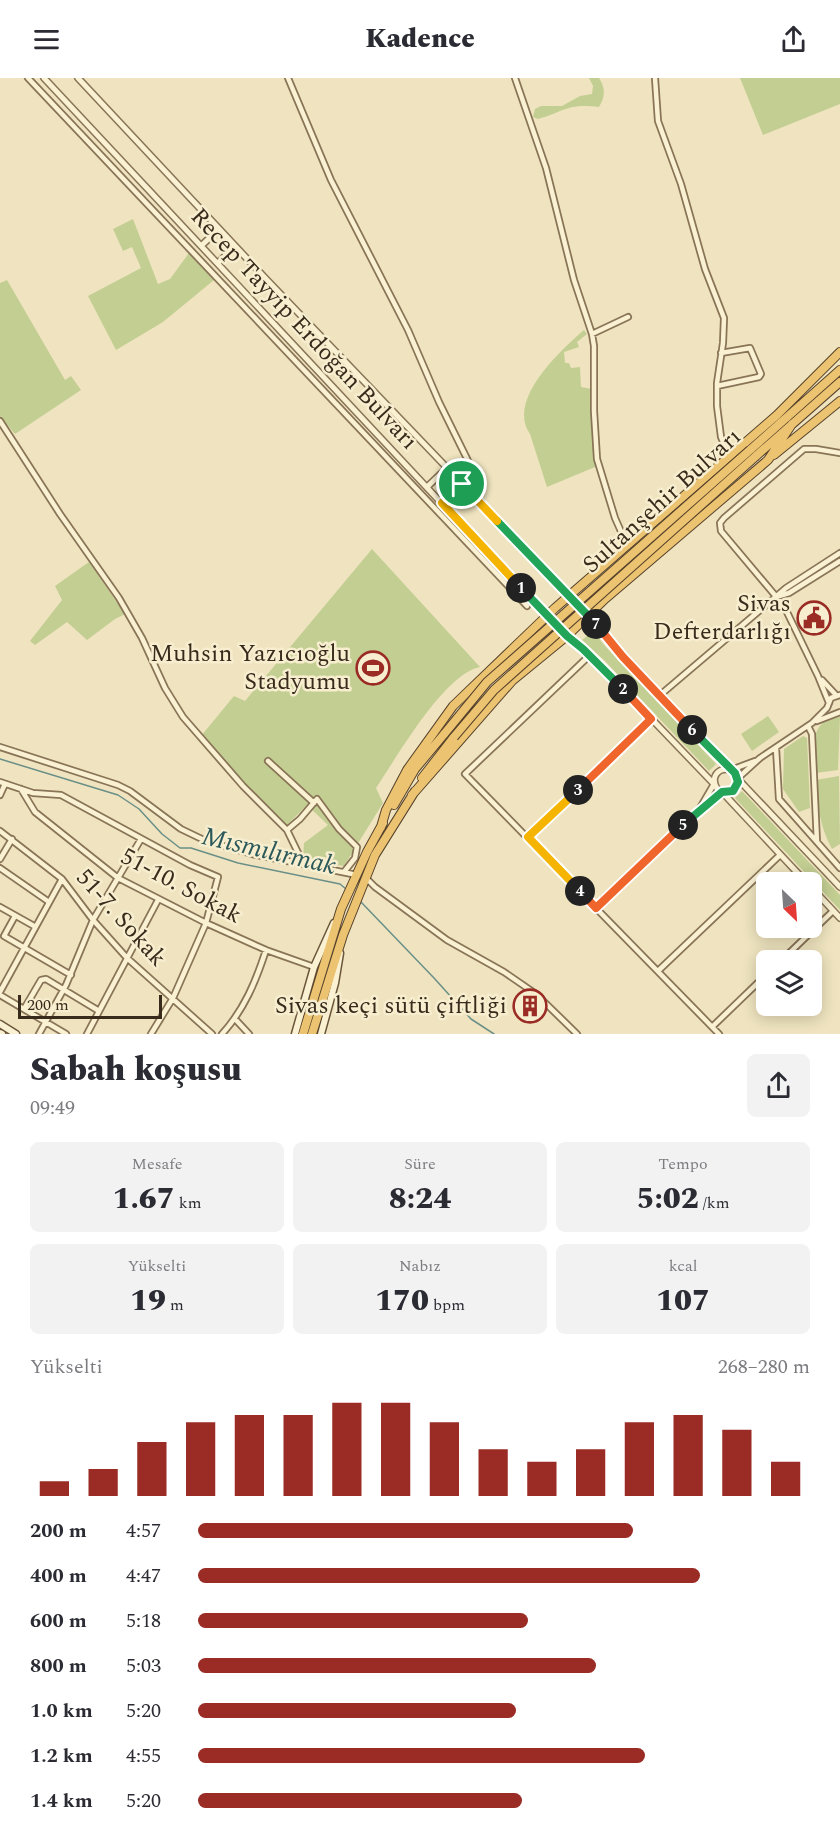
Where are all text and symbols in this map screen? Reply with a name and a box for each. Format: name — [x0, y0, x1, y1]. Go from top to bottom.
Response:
text: Kadence — [365, 18, 475, 60]
icon: menu — [30, 23, 63, 56]
icon: share — [777, 23, 810, 56]
street label: Recep Tayyip Erdoğan Bulvarı — [182, 200, 426, 458]
street label: Sultanşehir Bulvarı — [575, 420, 749, 582]
pin — [436, 458, 487, 509]
icon: arrive — [445, 467, 478, 500]
pin: 1 — [506, 573, 536, 603]
text: 1 — [517, 576, 525, 600]
place label: Sivas Defterdarlığı — [653, 586, 791, 650]
public building icon: Sivas Defterdarlığı — [796, 600, 832, 636]
pin: 7 — [581, 609, 611, 639]
text: 7 — [592, 612, 600, 636]
place label: Muhsin Yazıcıoğlu Stadyumu — [150, 636, 350, 700]
sports icon: Muhsin Yazıcıoğlu Stadyumu — [355, 650, 391, 686]
pin: 2 — [608, 674, 638, 704]
text: 2 — [619, 677, 627, 701]
pin: 6 — [677, 715, 707, 745]
text: 6 — [688, 718, 696, 742]
pin: 3 — [563, 775, 593, 805]
text: 3 — [574, 778, 582, 802]
pin: 5 — [668, 810, 698, 840]
text: 5 — [679, 813, 687, 837]
water label: Mısmılırmak — [198, 816, 340, 886]
street label: 51-10. Sokak — [114, 839, 248, 933]
street label: 51-7. Sokak — [67, 861, 175, 975]
north arrow — [756, 872, 822, 938]
map controls — [756, 872, 822, 1016]
pin: 4 — [565, 876, 595, 906]
text: 4 — [576, 879, 584, 903]
button: layers — [756, 950, 822, 1016]
place label: Sivas keçi sütü çiftliği — [275, 988, 507, 1024]
building icon: Sivas keçi sütü çiftliği — [512, 988, 548, 1024]
scale bar — [18, 992, 162, 1019]
text: 200 m — [27, 993, 69, 1017]
text: Sabah koşusu — [30, 1045, 242, 1095]
button: share — [747, 1054, 810, 1117]
text: 09:49 — [30, 1093, 75, 1123]
text: Mesafe — [132, 1152, 182, 1176]
text: Süre — [404, 1152, 436, 1176]
text: Tempo — [658, 1152, 708, 1176]
text: 1.67 — [112, 1176, 175, 1222]
text: 8:24 — [389, 1176, 451, 1222]
text: 5:02 — [636, 1176, 699, 1222]
text: km — [175, 1191, 202, 1215]
text: /km — [699, 1191, 730, 1215]
text: Yükselti — [128, 1254, 186, 1278]
text: Nabız — [399, 1254, 441, 1278]
text: kcal — [669, 1254, 697, 1278]
text: 19 — [130, 1278, 166, 1324]
text: 170 — [375, 1278, 429, 1324]
text: 107 — [656, 1278, 710, 1324]
text: m — [166, 1293, 184, 1317]
text: bpm — [429, 1293, 465, 1317]
text: Yükselti — [30, 1352, 103, 1382]
text: 268–280 m — [718, 1352, 810, 1382]
text: 200 m — [30, 1516, 87, 1546]
text: 4:57 — [126, 1516, 161, 1546]
text: 400 m — [30, 1561, 87, 1591]
text: 4:47 — [126, 1561, 161, 1591]
text: 600 m — [30, 1606, 87, 1636]
text: 5:18 — [126, 1606, 161, 1636]
text: 800 m — [30, 1651, 87, 1681]
text: 5:03 — [126, 1651, 161, 1681]
text: 1.0 km — [30, 1696, 93, 1726]
text: 5:20 — [126, 1696, 161, 1726]
text: 1.2 km — [30, 1741, 93, 1771]
text: 4:55 — [126, 1741, 161, 1771]
text: 1.4 km — [30, 1786, 93, 1816]
text: 5:20 — [126, 1786, 161, 1816]

